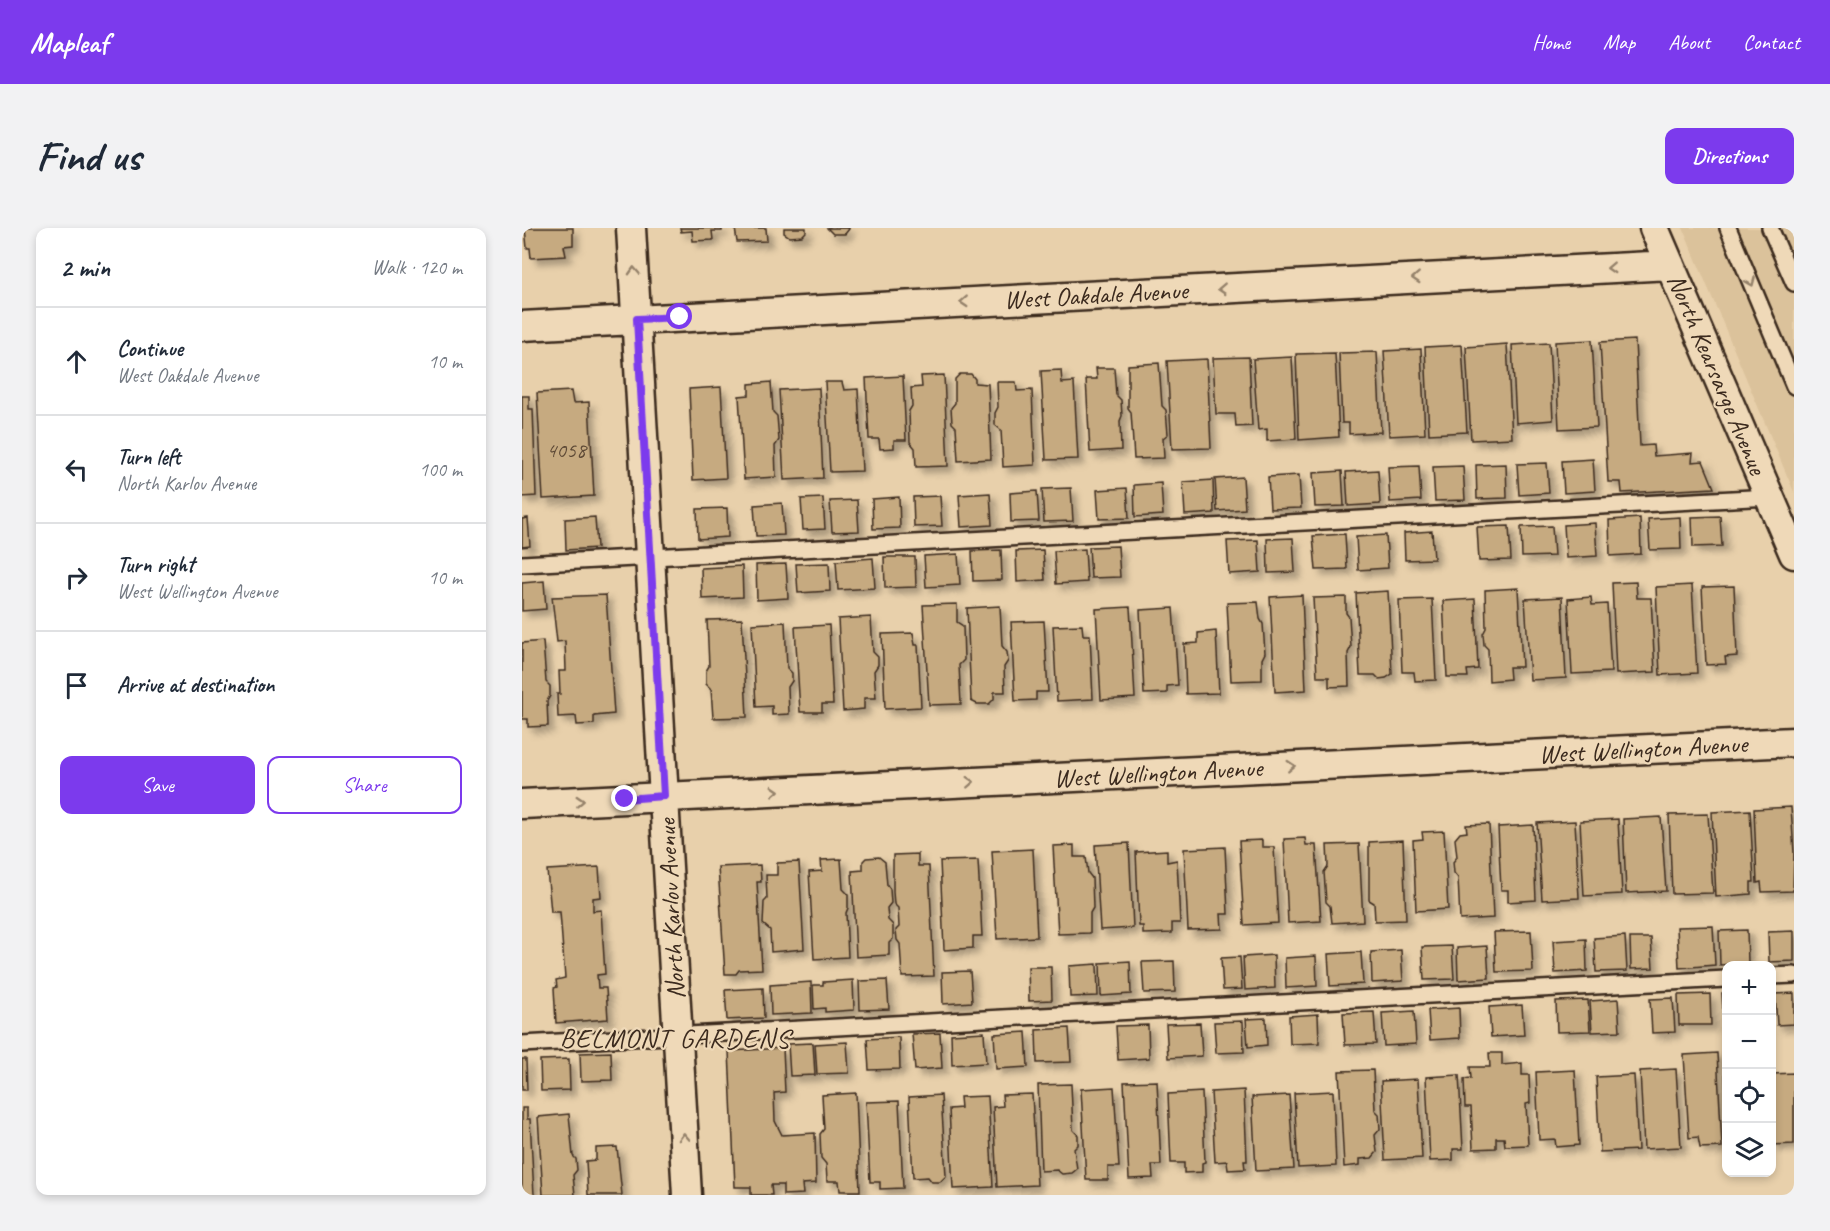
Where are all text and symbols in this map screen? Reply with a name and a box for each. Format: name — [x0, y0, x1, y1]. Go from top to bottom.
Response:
text: Mapleaf — [30, 25, 108, 60]
text: Home — [1532, 29, 1570, 55]
text: Map — [1603, 29, 1635, 55]
text: About — [1668, 29, 1710, 55]
text: Contact — [1743, 29, 1800, 55]
button: Directions — [1665, 128, 1794, 184]
text: Find us — [36, 130, 141, 183]
text: 2 min — [60, 251, 110, 284]
text: Walk · 120 m — [372, 255, 462, 280]
one-way arrow — [1607, 262, 1616, 275]
one-way arrow — [628, 267, 641, 276]
street label: North Kearsarge Avenue — [1660, 269, 1775, 481]
one-way arrow — [1412, 272, 1421, 285]
street label: West Oakdale Avenue — [1003, 274, 1191, 316]
one-way arrow — [1744, 276, 1756, 287]
one-way arrow — [1217, 282, 1226, 295]
one-way arrow — [960, 296, 969, 309]
route start — [666, 303, 692, 329]
text: Continue — [117, 335, 183, 363]
icon: ahead — [60, 345, 93, 378]
text: 10 m — [428, 349, 462, 374]
text: West Oakdale Avenue — [117, 363, 258, 388]
house number: 4058 — [546, 436, 588, 464]
text: Turn left — [117, 443, 181, 471]
icon: left — [60, 453, 93, 486]
text: 100 m — [419, 457, 462, 482]
text: North Karlov Avenue — [117, 471, 256, 496]
text: Turn right — [117, 551, 194, 579]
icon: right — [60, 561, 93, 594]
text: 10 m — [428, 565, 462, 590]
text: West Wellington Avenue — [117, 579, 277, 604]
icon: arrive — [60, 669, 93, 702]
text: Arrive at destination — [117, 671, 274, 699]
street label: West Wellington Avenue — [1538, 727, 1751, 771]
street label: West Wellington Avenue — [1053, 751, 1266, 795]
button: Save — [60, 756, 255, 814]
button: Share — [267, 756, 462, 814]
one-way arrow — [1286, 760, 1295, 773]
one-way arrow — [965, 775, 974, 788]
route end — [611, 785, 637, 811]
one-way arrow — [771, 785, 780, 798]
one-way arrow — [576, 795, 585, 808]
street label: North Karlov Avenue — [650, 816, 692, 1000]
map controls — [1722, 961, 1776, 1177]
button: + — [1722, 961, 1776, 1015]
button: − — [1722, 1015, 1776, 1069]
district label: BELMONT GARDENS — [560, 1021, 794, 1055]
button: locate — [1722, 1069, 1776, 1123]
button: layers — [1722, 1123, 1776, 1177]
one-way arrow — [678, 1132, 691, 1141]

